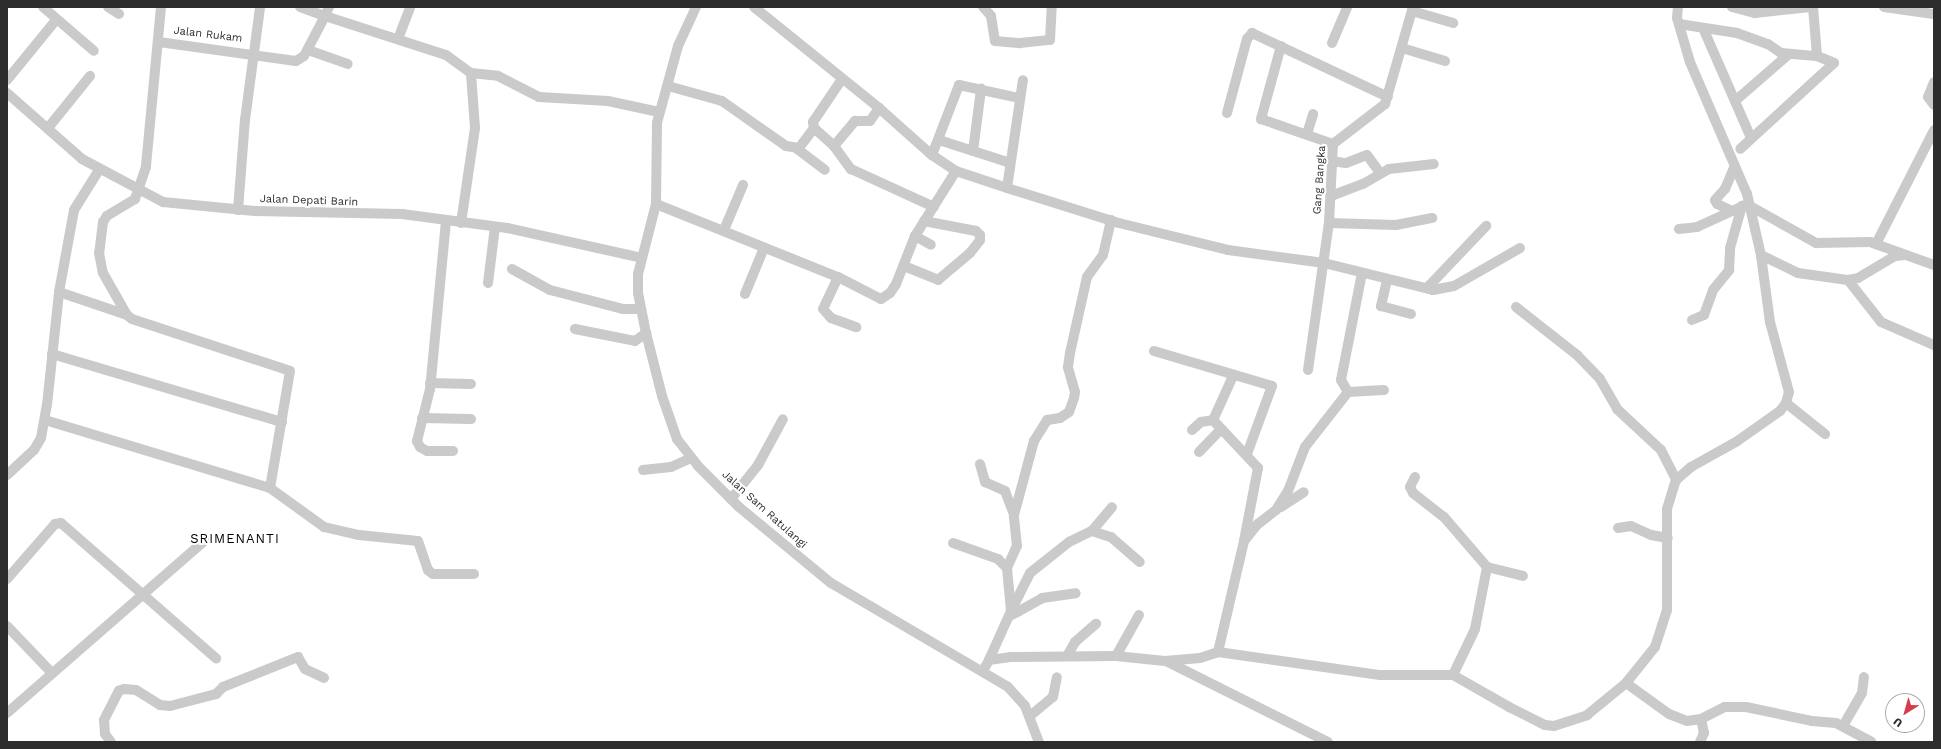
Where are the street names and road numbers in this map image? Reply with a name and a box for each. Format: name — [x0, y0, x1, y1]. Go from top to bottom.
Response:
street label: Jalan Rukam — [173, 24, 243, 46]
street label: Gang Bangka — [1311, 145, 1329, 215]
street label: Jalan Depati Barin — [260, 193, 358, 209]
street label: Jalan Sam Ratulangi — [719, 468, 809, 552]

